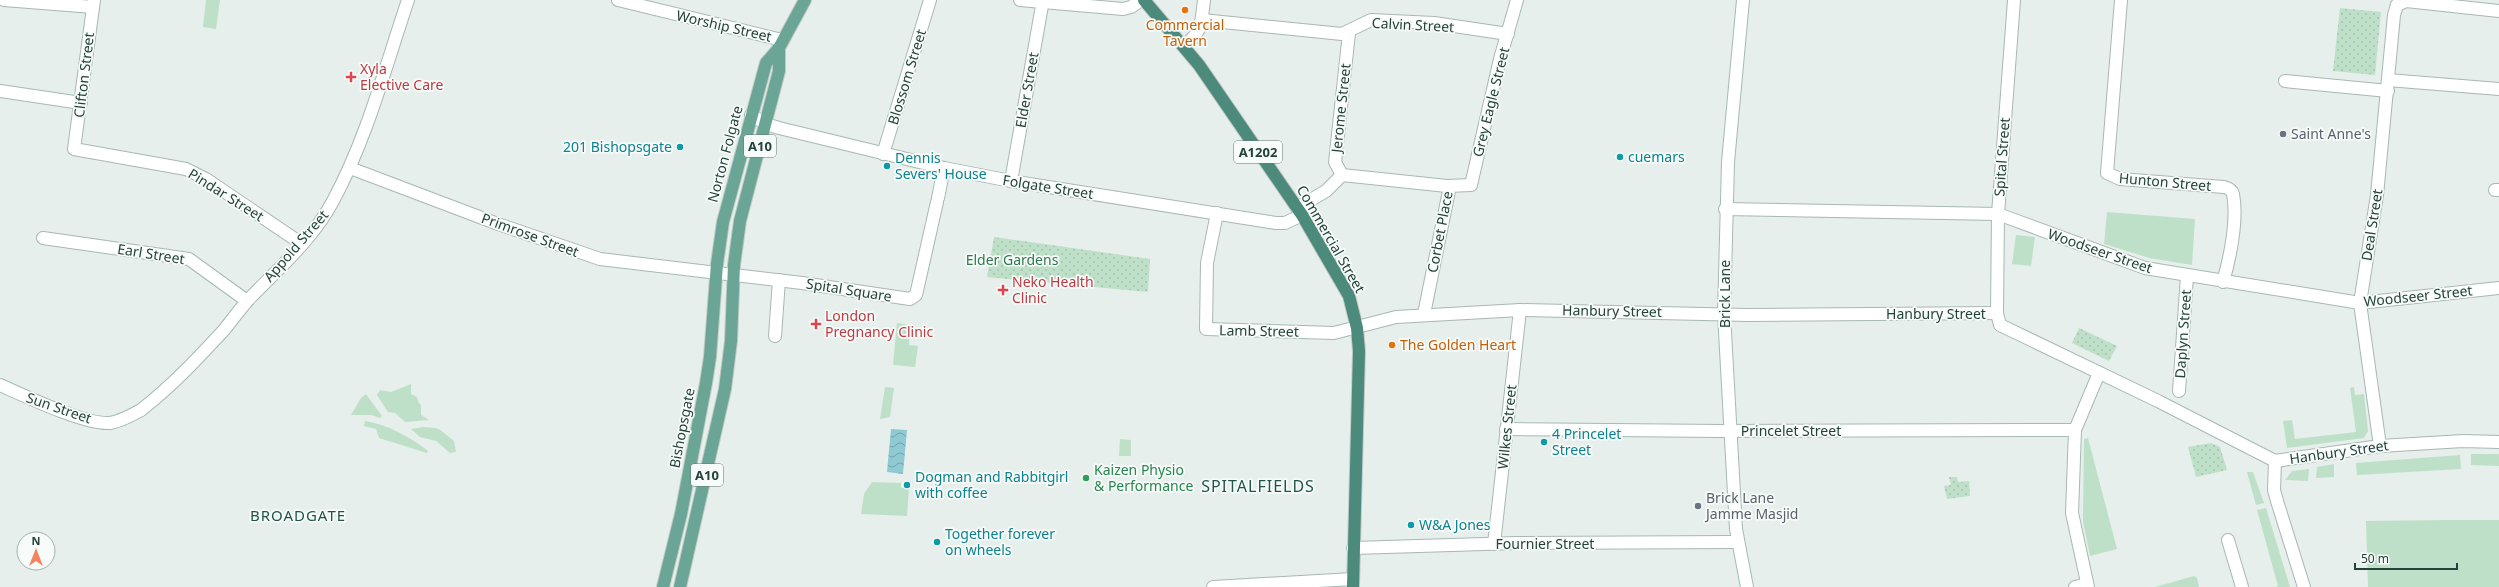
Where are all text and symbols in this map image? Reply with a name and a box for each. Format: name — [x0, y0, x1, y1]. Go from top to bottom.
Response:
street label: Worship Street — [675, 5, 774, 46]
marker: Commercial Tavern — [1180, 5, 1190, 15]
street label: Calvin Street — [1371, 13, 1455, 36]
place label: Commercial Tavern — [1146, 15, 1224, 50]
street label: Blossom Street — [883, 27, 930, 127]
street label: Clifton Street — [69, 31, 98, 119]
street label: Grey Eagle Street — [1468, 45, 1513, 159]
street label: Elder Street — [1011, 51, 1042, 129]
place label: Xyla Elective Care — [360, 59, 444, 94]
street label: Jerome Street — [1326, 62, 1355, 155]
marker: Xyla Elective Care — [345, 71, 357, 83]
street label: Norton Folgate — [702, 103, 747, 204]
street label: Spital Street — [1989, 117, 2014, 197]
place label: Saint Anne's — [2291, 124, 2371, 143]
marker: Saint Anne's — [2278, 129, 2288, 139]
road number: A10 — [744, 135, 776, 157]
place label: 201 Bishopsgate — [563, 137, 672, 156]
road number: A1202 — [1234, 141, 1282, 163]
marker: 201 Bishopsgate — [675, 142, 685, 152]
place label: cuemars — [1628, 147, 1685, 166]
place label: Dennis Severs' House — [895, 148, 987, 183]
marker: cuemars — [1615, 152, 1625, 162]
marker: Dennis Severs' House — [882, 161, 892, 171]
street label: Pindar Street — [185, 164, 268, 225]
street label: Hunton Street — [2118, 168, 2212, 195]
street label: Folgate Street — [1001, 170, 1095, 203]
street label: Commercial Street — [1293, 181, 1370, 296]
street label: Deal Street — [2356, 188, 2387, 262]
street label: Corbet Place — [1422, 189, 1457, 274]
street label: Appold Street — [259, 206, 332, 286]
street label: Primrose Street — [479, 208, 581, 261]
street label: Woodseer Street — [2045, 224, 2155, 277]
street label: Earl Street — [116, 239, 186, 268]
park label: Elder Gardens — [966, 250, 1059, 269]
street label: Brick Lane — [1715, 260, 1734, 328]
place label: Neko Health Clinic — [1012, 272, 1094, 307]
street label: Spital Square — [805, 273, 893, 306]
street label: Woodseer Street — [2363, 280, 2473, 311]
marker: Neko Health Clinic — [997, 284, 1009, 296]
street label: Daplyn Street — [2170, 289, 2195, 379]
street label: Hanbury Street — [1562, 300, 1662, 321]
street label: Hanbury Street — [1886, 304, 1986, 323]
place label: London Pregnancy Clinic — [825, 306, 933, 341]
marker: London Pregnancy Clinic — [810, 318, 822, 330]
street label: Lamb Street — [1219, 320, 1299, 341]
place label: The Golden Heart — [1400, 335, 1516, 354]
marker: The Golden Heart — [1387, 340, 1397, 350]
street label: Wilkes Street — [1493, 384, 1520, 470]
street label: Bishopsgate — [664, 386, 699, 470]
street label: Sun Street — [24, 388, 94, 428]
street label: Princelet Street — [1741, 421, 1841, 440]
place label: 4 Princelet Street — [1552, 424, 1621, 459]
street label: Hanbury Street — [2288, 435, 2390, 468]
marker: 4 Princelet Street — [1539, 437, 1549, 447]
place label: Kaizen Physio & Performance — [1094, 460, 1193, 495]
road number: A10 — [691, 464, 723, 486]
place label: Dogman and Rabbitgirl with coffee — [915, 467, 1068, 502]
marker: Kaizen Physio & Performance — [1081, 473, 1091, 483]
district label: SPITALFIELDS — [1201, 475, 1315, 497]
marker: Dogman and Rabbitgirl with coffee — [902, 480, 912, 490]
place label: Brick Lane Jamme Masjid — [1704, 488, 1798, 523]
marker: Brick Lane Jamme Masjid — [1693, 501, 1703, 511]
district label: BROADGATE — [250, 505, 346, 525]
place label: W&A Jones — [1419, 515, 1491, 534]
marker: W&A Jones — [1406, 520, 1416, 530]
place label: Together forever on wheels — [945, 524, 1055, 559]
north arrow — [16, 531, 56, 571]
text: N — [32, 533, 40, 548]
street label: Fournier Street — [1496, 534, 1594, 553]
marker: Together forever on wheels — [932, 537, 942, 547]
scale bar — [2355, 545, 2457, 571]
text: 50 m — [2361, 550, 2389, 567]

